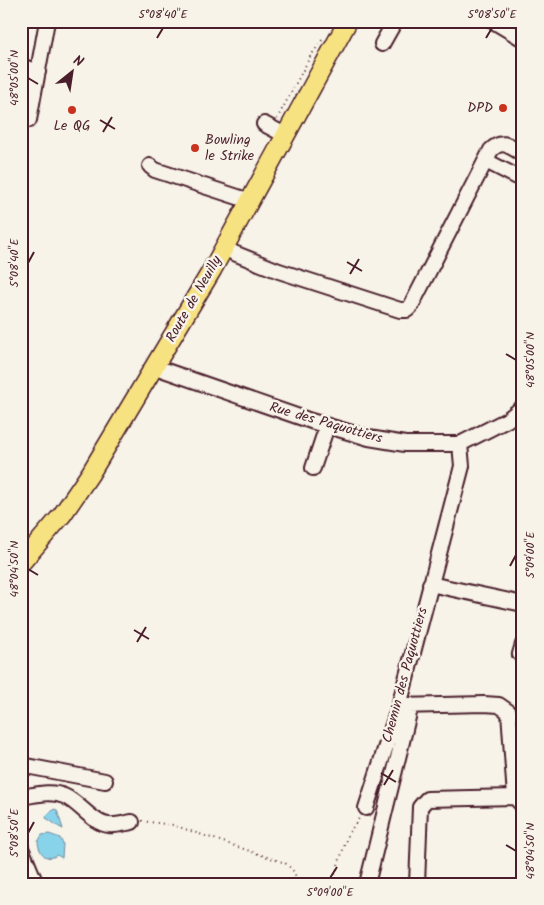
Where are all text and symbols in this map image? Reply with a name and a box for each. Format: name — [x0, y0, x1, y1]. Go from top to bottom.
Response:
text: 5°08'40"E — [138, 5, 189, 24]
text: 5°08'50"E — [468, 5, 517, 24]
north arrow — [48, 48, 98, 98]
text: 48°05'00"N — [5, 50, 24, 106]
text: N — [69, 50, 87, 73]
place label: DPD — [467, 97, 493, 119]
marker: DPD — [497, 102, 509, 114]
marker: Le QG — [66, 104, 78, 116]
place label: Le QG — [53, 115, 91, 137]
place label: Bowling le Strike — [205, 129, 255, 167]
marker: Bowling le Strike — [189, 142, 201, 154]
text: 5°08'40"E — [5, 237, 24, 288]
street label: Route de Neuilly — [160, 251, 228, 346]
text: 48°05'00"N — [521, 332, 540, 388]
street label: Rue des Paquottiers — [267, 396, 385, 450]
text: 5°09'00"E — [521, 530, 540, 579]
text: 48°04'50"N — [5, 541, 24, 597]
street label: Chemin des Paquottiers — [376, 605, 434, 745]
text: 5°08'50"E — [5, 808, 24, 857]
text: 48°04'50"N — [521, 823, 540, 879]
text: 5°09'00"E — [306, 883, 355, 902]

